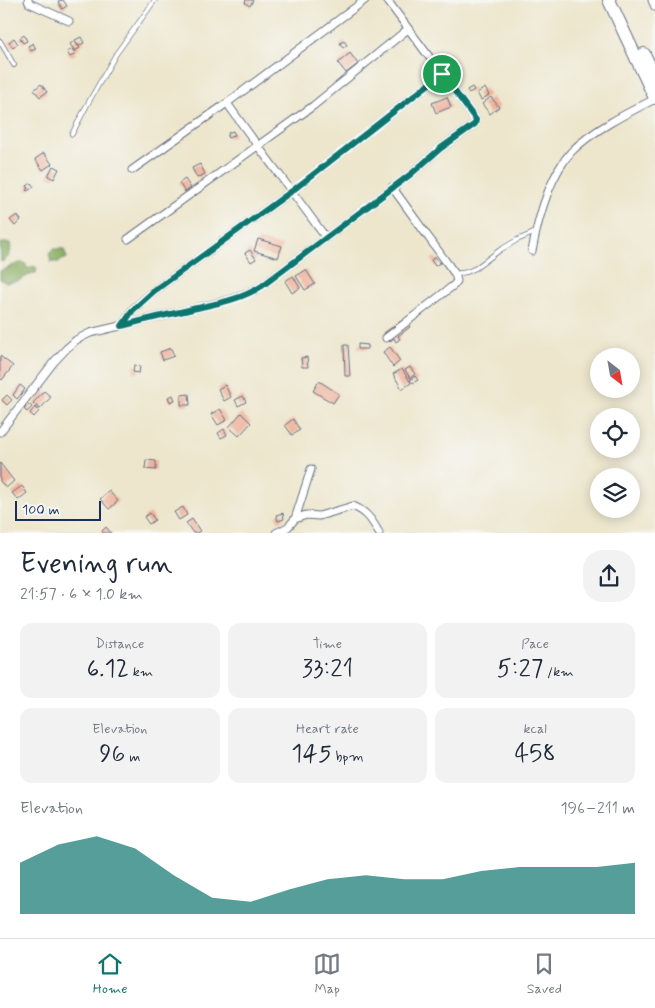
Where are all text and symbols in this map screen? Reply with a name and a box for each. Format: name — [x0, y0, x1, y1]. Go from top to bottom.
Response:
pin — [421, 53, 463, 95]
icon: arrive — [428, 60, 456, 88]
north arrow — [590, 348, 640, 398]
map controls — [590, 348, 640, 518]
button: locate — [590, 408, 640, 458]
button: layers — [590, 468, 640, 518]
scale bar — [15, 498, 101, 521]
text: 100 m — [22, 501, 60, 519]
text: Evening run — [20, 546, 173, 583]
button: share — [583, 550, 635, 602]
text: 21:57 · 6 × 1.0 km — [20, 584, 143, 605]
text: Distance — [95, 635, 144, 653]
text: Time — [313, 635, 342, 653]
text: Pace — [521, 635, 549, 653]
text: 6.12 — [87, 653, 129, 686]
text: 33:21 — [302, 653, 353, 686]
text: 5:27 — [497, 653, 543, 686]
text: km — [129, 663, 153, 681]
text: /km — [543, 663, 574, 681]
text: Elevation — [92, 720, 147, 738]
text: Heart rate — [296, 720, 359, 738]
text: kcal — [523, 720, 547, 738]
text: 96 — [99, 738, 125, 771]
text: 145 — [291, 738, 332, 771]
text: 458 — [514, 738, 556, 771]
text: m — [125, 748, 140, 766]
text: bpm — [332, 748, 364, 766]
text: Elevation — [20, 798, 83, 819]
text: 196–211 m — [560, 798, 635, 819]
tab: Home — [93, 950, 128, 998]
tab: Map — [313, 950, 341, 998]
tab: Saved — [527, 950, 562, 998]

